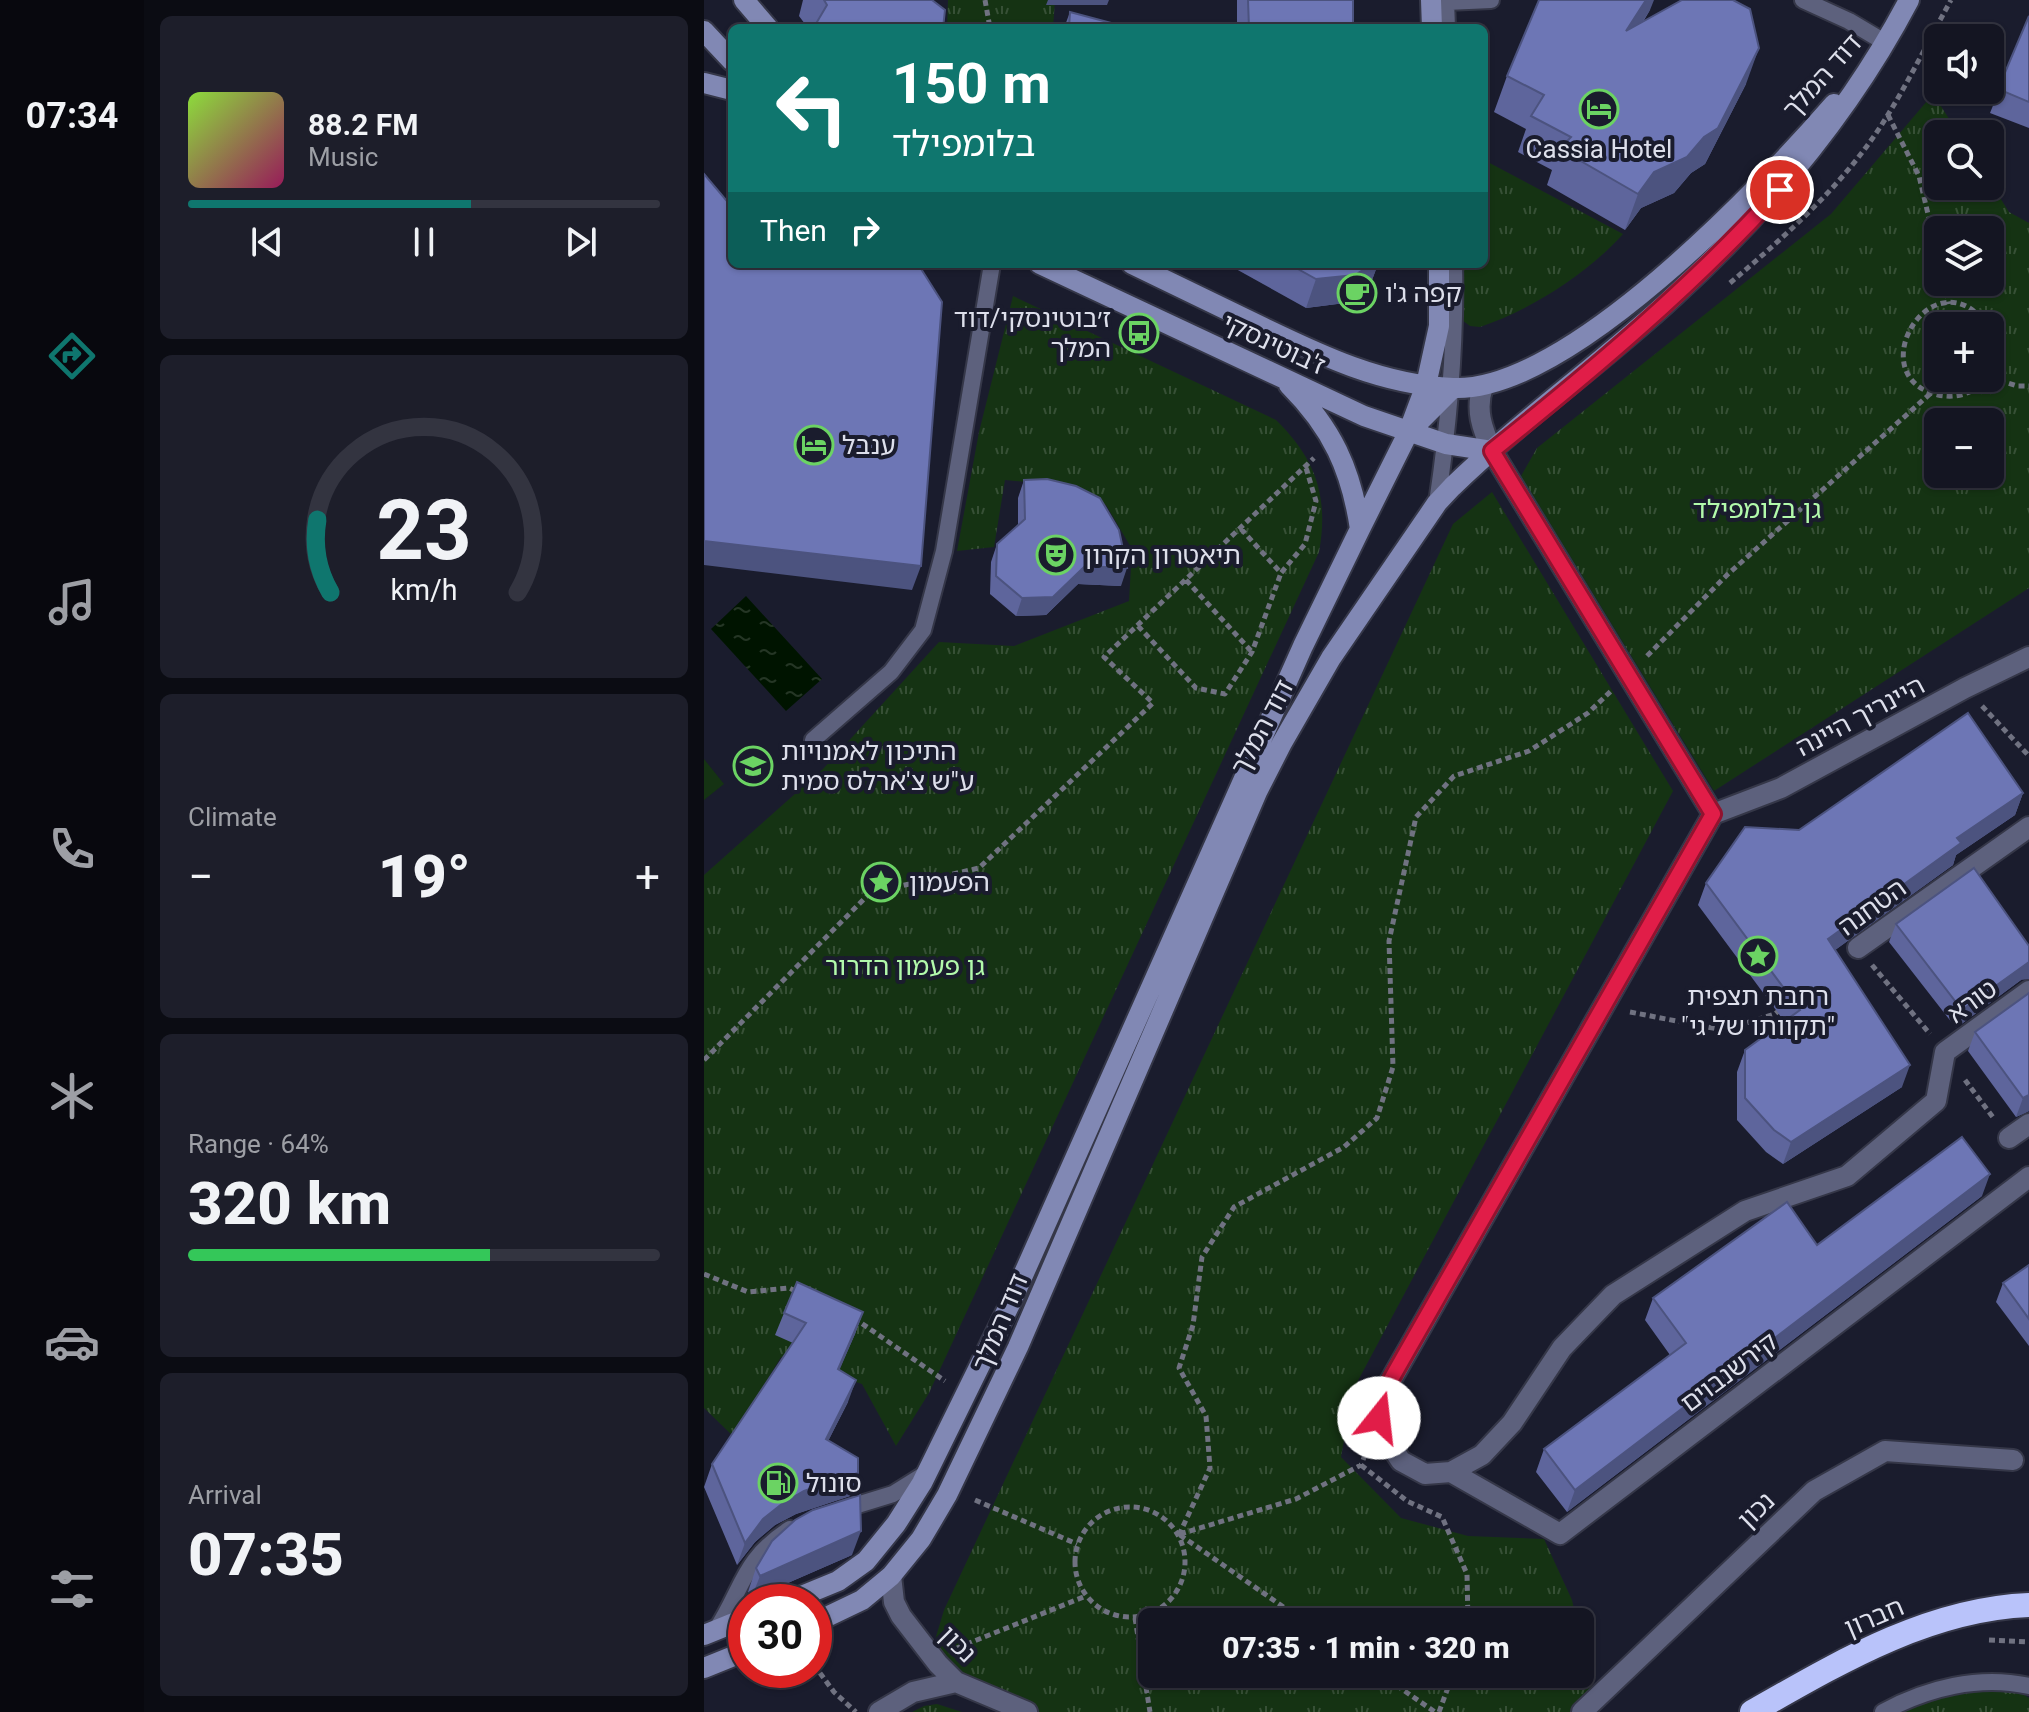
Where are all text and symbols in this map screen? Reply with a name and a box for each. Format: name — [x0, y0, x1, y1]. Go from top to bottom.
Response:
map controls — [1924, 24, 2004, 488]
button: sound — [1924, 24, 2004, 104]
street label: דוד המלך — [1776, 28, 1868, 124]
text: 150 m — [892, 51, 1051, 117]
icon: left — [760, 56, 864, 160]
hotel icon: Cassia Hotel — [1578, 88, 1620, 130]
text: 07:34 — [26, 95, 118, 137]
text: 88.2 FM — [308, 107, 419, 142]
button: search — [1924, 120, 2004, 200]
text: בלומפילד — [892, 123, 1036, 165]
place label: Cassia Hotel — [1526, 134, 1672, 164]
text: Music — [308, 142, 378, 172]
pin — [1746, 156, 1814, 224]
icon: arrive — [1758, 168, 1802, 212]
icon: right — [843, 208, 887, 252]
text: Then — [760, 213, 827, 248]
button: layers — [1924, 216, 2004, 296]
icon: previous — [245, 220, 289, 264]
icon: pause — [402, 220, 446, 264]
icon: next — [559, 220, 603, 264]
cafe icon: קפה ג'ו — [1336, 272, 1378, 314]
place label: קפה ג'ו — [1385, 278, 1462, 308]
place label: ז׳בוטינסקי/דוד המלך — [954, 303, 1111, 363]
street label: ז'בוטינסקי — [1218, 307, 1330, 381]
bus stop icon: ז׳בוטינסקי/דוד המלך — [1118, 312, 1160, 354]
button: + — [1924, 312, 2004, 392]
icon: directions — [44, 328, 100, 384]
button: − — [1924, 408, 2004, 488]
hotel icon: ענבל — [793, 424, 835, 466]
place label: ענבל — [842, 430, 896, 460]
text: 23 — [376, 481, 472, 578]
park label: גן בלומפילד — [1693, 494, 1821, 524]
theatre icon: תיאטרון הקרון — [1035, 534, 1077, 576]
place label: תיאטרון הקרון — [1084, 540, 1241, 570]
text: km/h — [390, 573, 458, 607]
icon: music — [44, 574, 100, 630]
street label: היינריך היינה — [1791, 670, 1929, 762]
street label: דוד המלך — [1225, 675, 1299, 779]
place label: התיכון לאמנויות ע"ש צ'ארלס סמית — [781, 736, 974, 796]
school or university icon: התיכון לאמנויות ע"ש צ'ארלס סמית — [732, 745, 774, 787]
text: Climate — [188, 802, 277, 832]
icon: phone — [44, 821, 100, 877]
text: 19° — [378, 841, 471, 912]
text: − — [188, 851, 213, 903]
text: + — [635, 851, 660, 903]
place icon: הפעמון — [860, 861, 902, 903]
place label: הפעמון — [909, 867, 990, 897]
street label: הטחנה — [1832, 872, 1912, 942]
place icon: רחבת תצפית "תקוותו של גי" — [1737, 935, 1779, 977]
park label: גן פעמון הדרור — [825, 951, 985, 981]
street label: טורא — [1941, 973, 2003, 1029]
place label: רחבת תצפית "תקוותו של גי" — [1681, 981, 1835, 1041]
icon: climate — [44, 1068, 100, 1124]
text: Range · 64% — [188, 1129, 329, 1159]
text: 320 km — [188, 1168, 391, 1239]
street label: דוד המלך — [966, 1269, 1034, 1375]
icon: car — [44, 1314, 100, 1370]
street label: קירשנבוים — [1675, 1326, 1783, 1418]
position arrow — [1337, 1376, 1421, 1460]
fuel station icon: סונול — [757, 1462, 799, 1504]
place label: סונול — [806, 1468, 862, 1498]
text: Arrival — [188, 1480, 262, 1510]
street label: נכון — [1732, 1486, 1780, 1534]
text: 07:35 — [188, 1519, 344, 1590]
icon: filters — [44, 1561, 100, 1617]
speed limit sign: 30 — [728, 1584, 832, 1688]
street label: חברון — [1840, 1591, 1908, 1643]
street label: נכון — [934, 1620, 982, 1668]
text: 07:35 · 1 min · 320 m — [1222, 1630, 1510, 1665]

